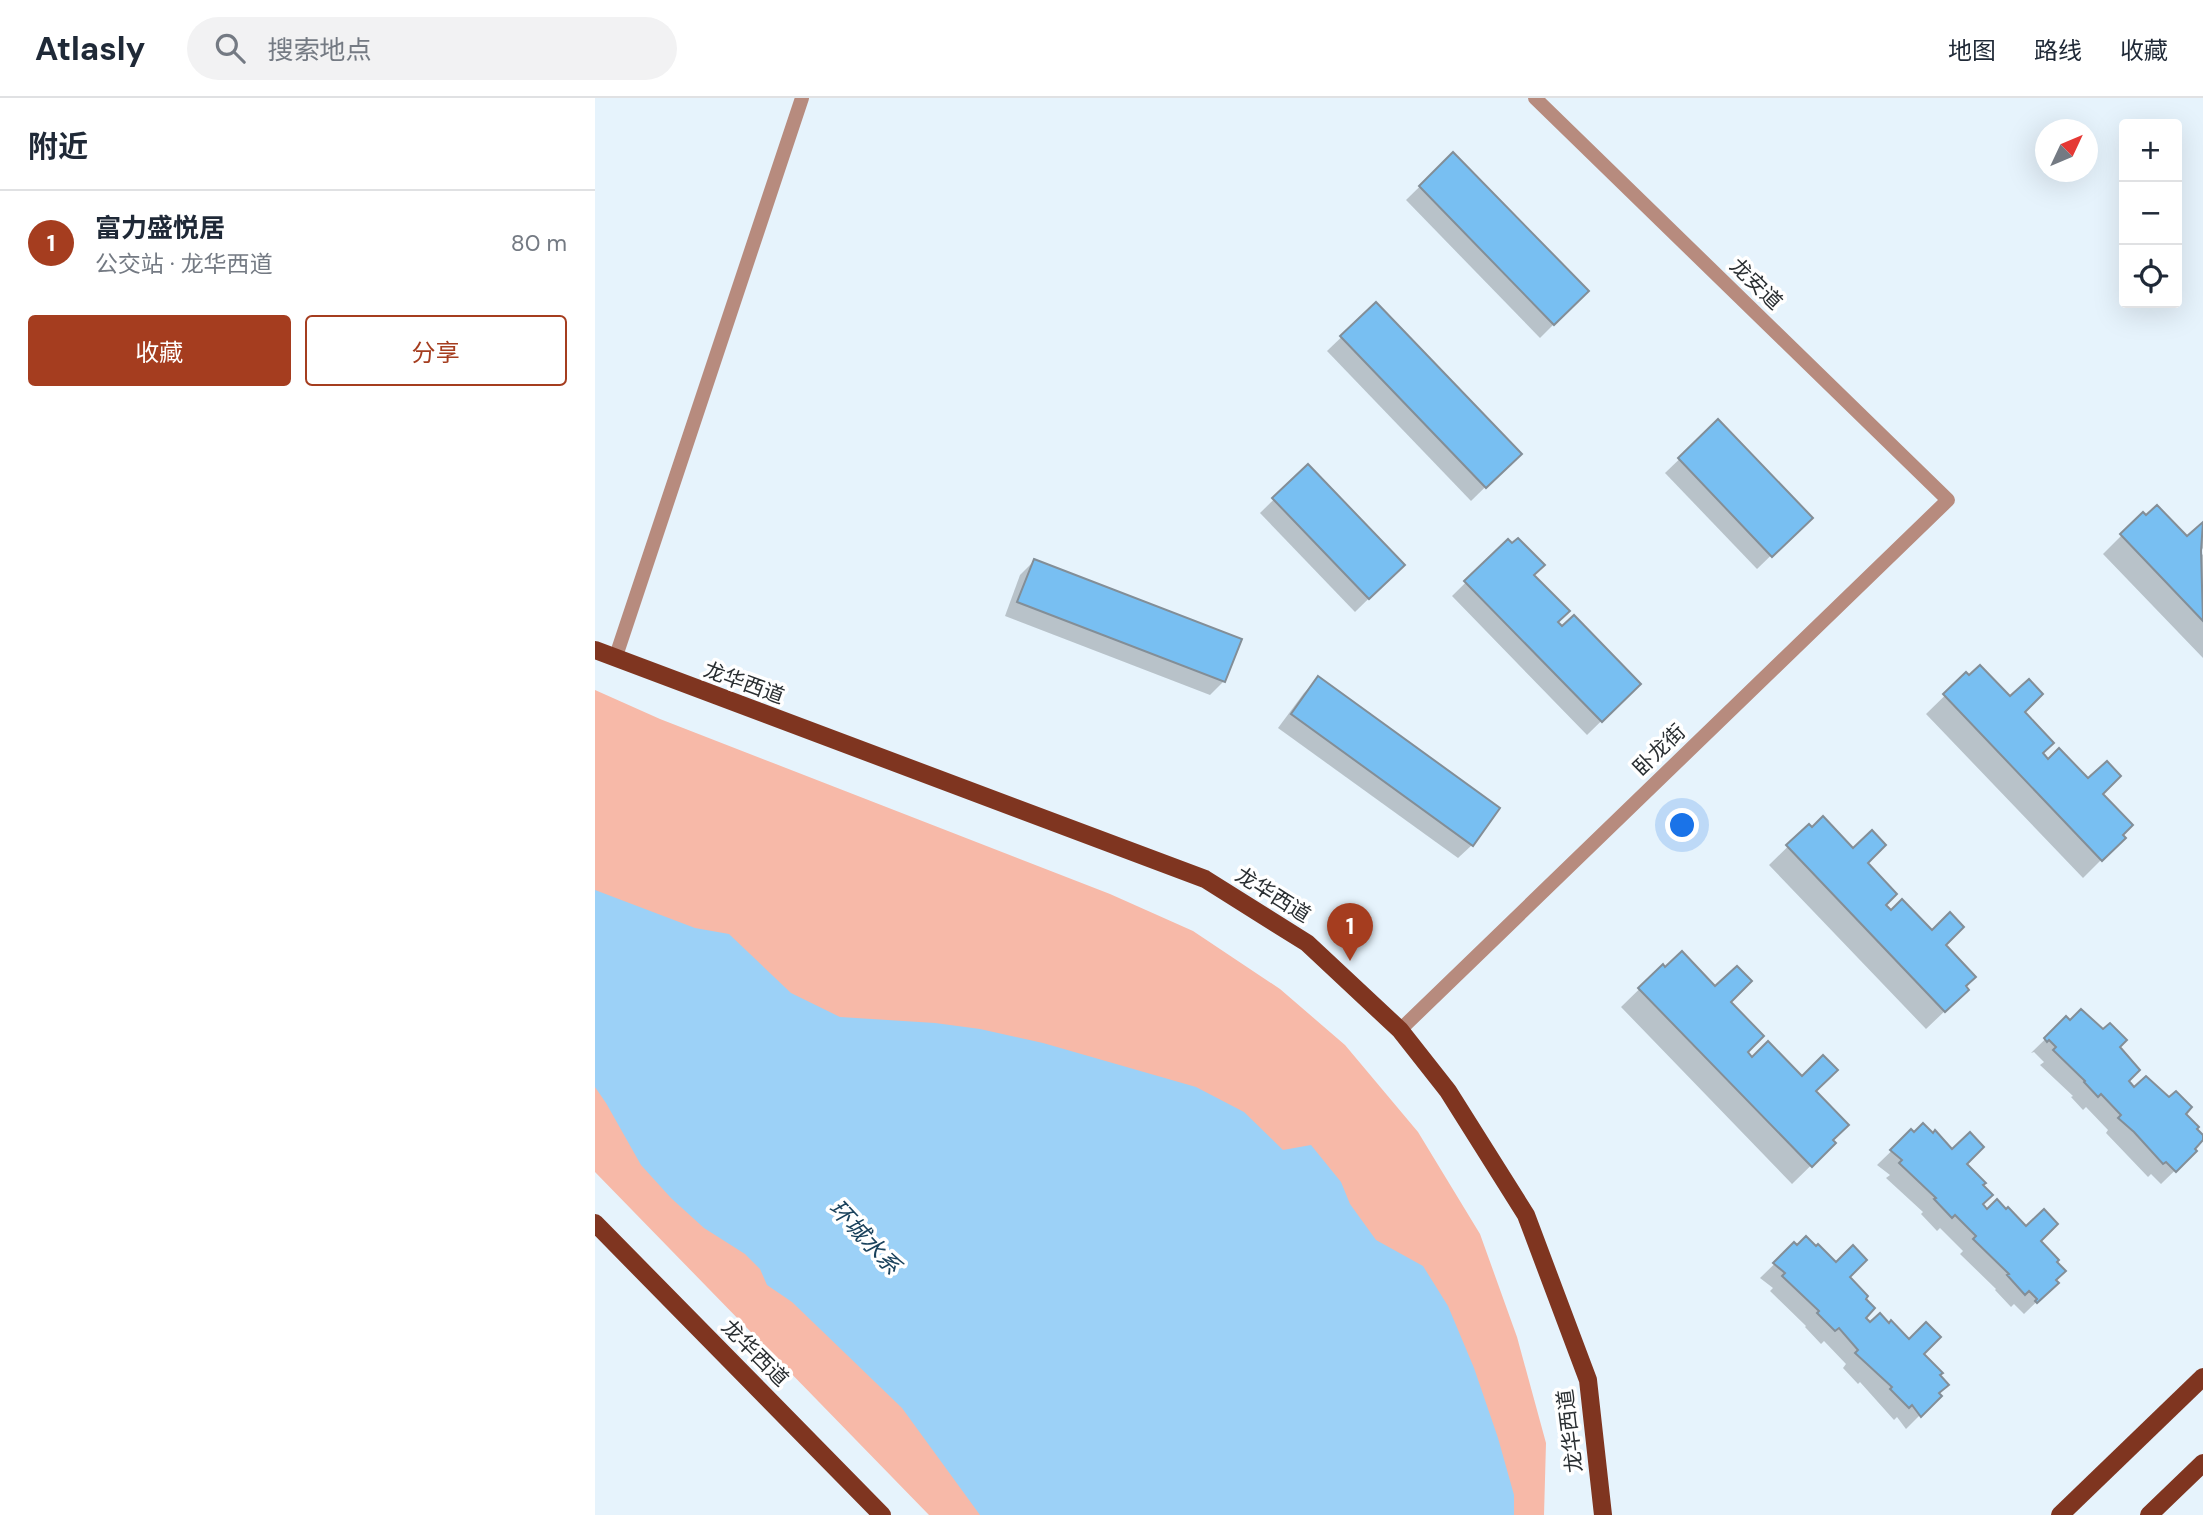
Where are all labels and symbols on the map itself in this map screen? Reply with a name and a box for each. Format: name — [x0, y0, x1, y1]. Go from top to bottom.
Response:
north arrow — [2035, 119, 2098, 182]
street label: 龙安道 — [1724, 252, 1788, 316]
street label: 龙华西道 — [700, 655, 788, 711]
street label: 卧龙街 — [1627, 718, 1691, 782]
your location — [1665, 808, 1699, 842]
street label: 龙华西道 — [1230, 861, 1316, 929]
pin: 1 — [1327, 903, 1373, 961]
water label: 环城水系 — [823, 1193, 909, 1282]
street label: 龙华西道 — [715, 1313, 795, 1393]
street label: 龙华西道 — [1551, 1388, 1589, 1474]

